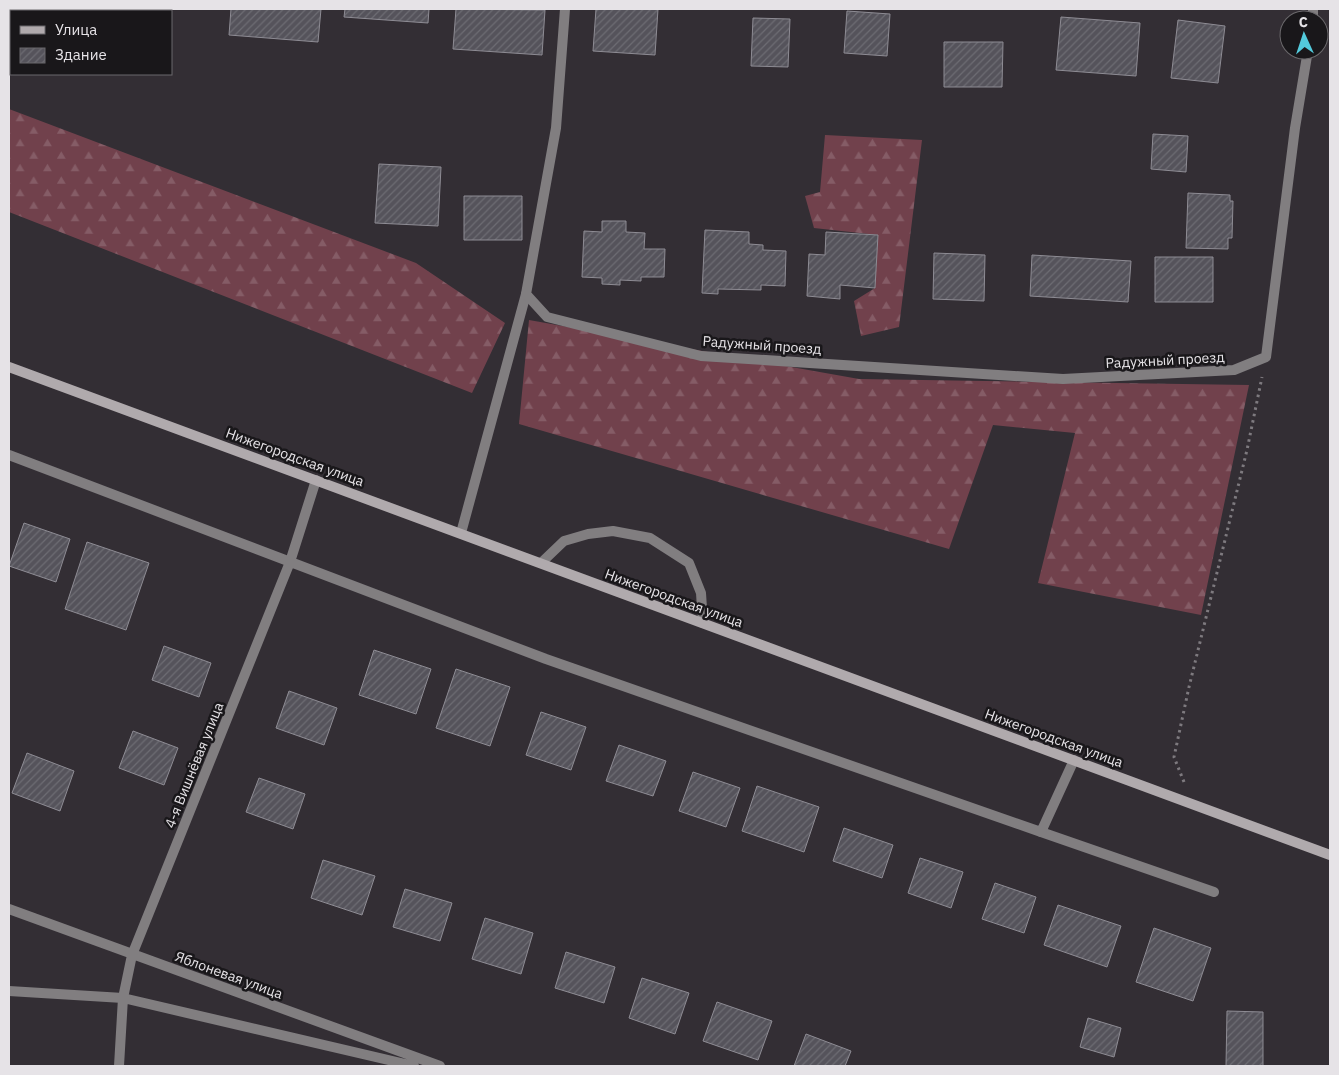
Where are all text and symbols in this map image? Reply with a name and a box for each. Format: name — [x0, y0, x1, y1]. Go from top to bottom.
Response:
legend — [10, 10, 172, 75]
north arrow — [1279, 10, 1329, 60]
text: С — [1298, 13, 1308, 31]
text: Улица — [55, 20, 97, 39]
text: Здание — [55, 45, 107, 64]
street label: Радужный проезд — [702, 332, 822, 358]
street label: Радужный проезд — [1105, 348, 1225, 372]
street label: Нижегородская улица — [223, 424, 367, 491]
street label: Нижегородская улица — [602, 565, 746, 632]
street label: 4-я Вишнёвая улица — [161, 699, 228, 831]
street label: Нижегородская улица — [982, 705, 1126, 772]
street label: Яблоневая улица — [173, 947, 286, 1003]

